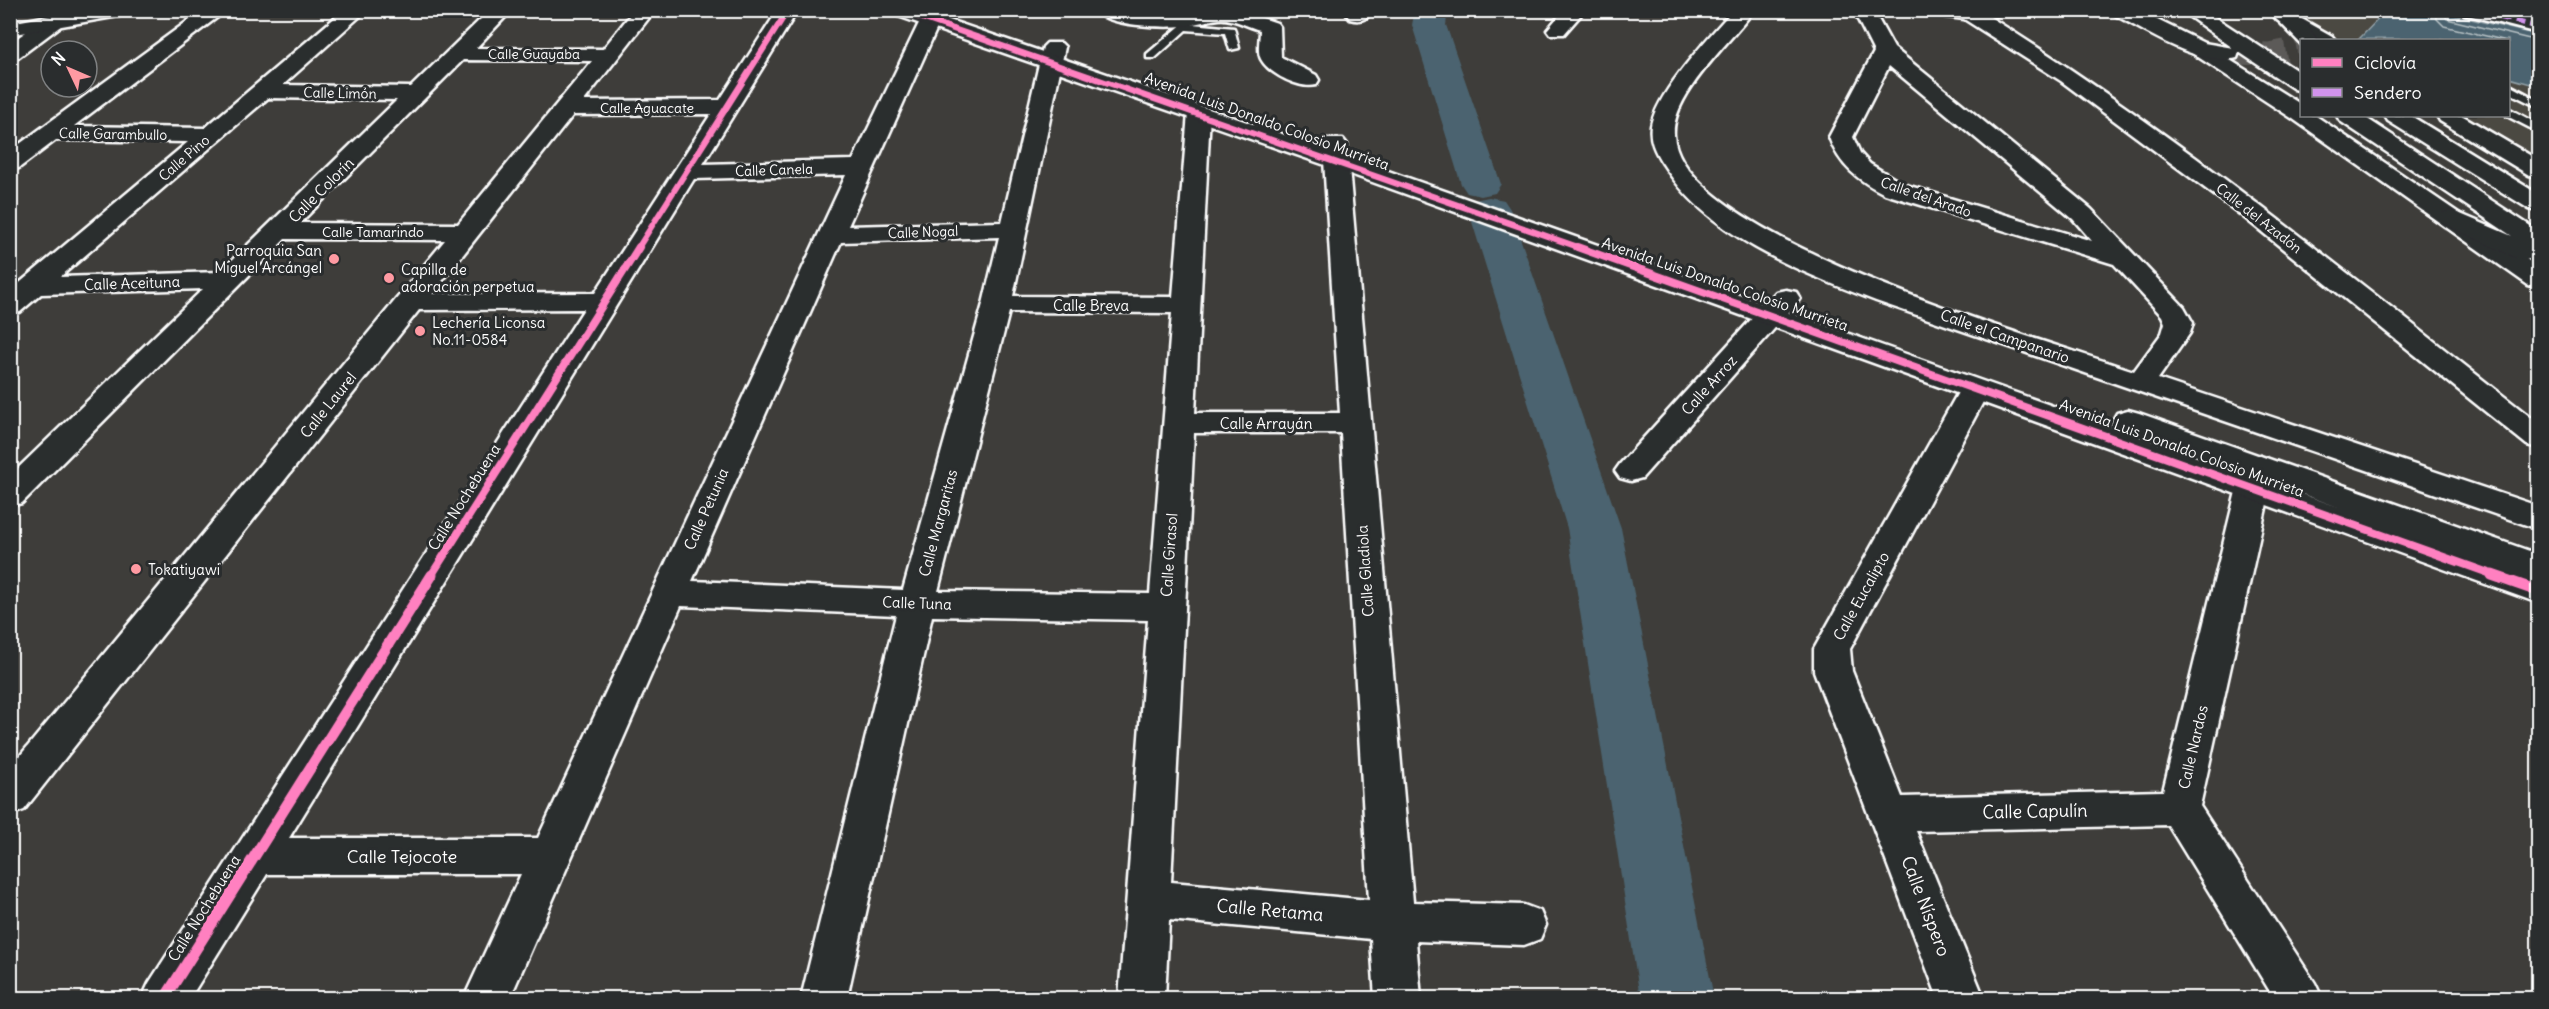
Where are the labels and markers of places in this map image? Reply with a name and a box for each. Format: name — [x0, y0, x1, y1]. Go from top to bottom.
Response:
place label: Parroquia San Miguel Arcángel — [214, 241, 322, 277]
marker: Parroquia San Miguel Arcángel — [327, 252, 341, 266]
place label: Capilla de adoración perpetua — [401, 260, 535, 296]
marker: Capilla de adoración perpetua — [382, 271, 396, 285]
place label: Lechería Liconsa No.11-0584 — [432, 313, 546, 349]
marker: Lechería Liconsa No.11-0584 — [413, 324, 427, 338]
place label: Tokatiyawi — [148, 560, 220, 579]
marker: Tokatiyawi — [129, 562, 143, 576]

